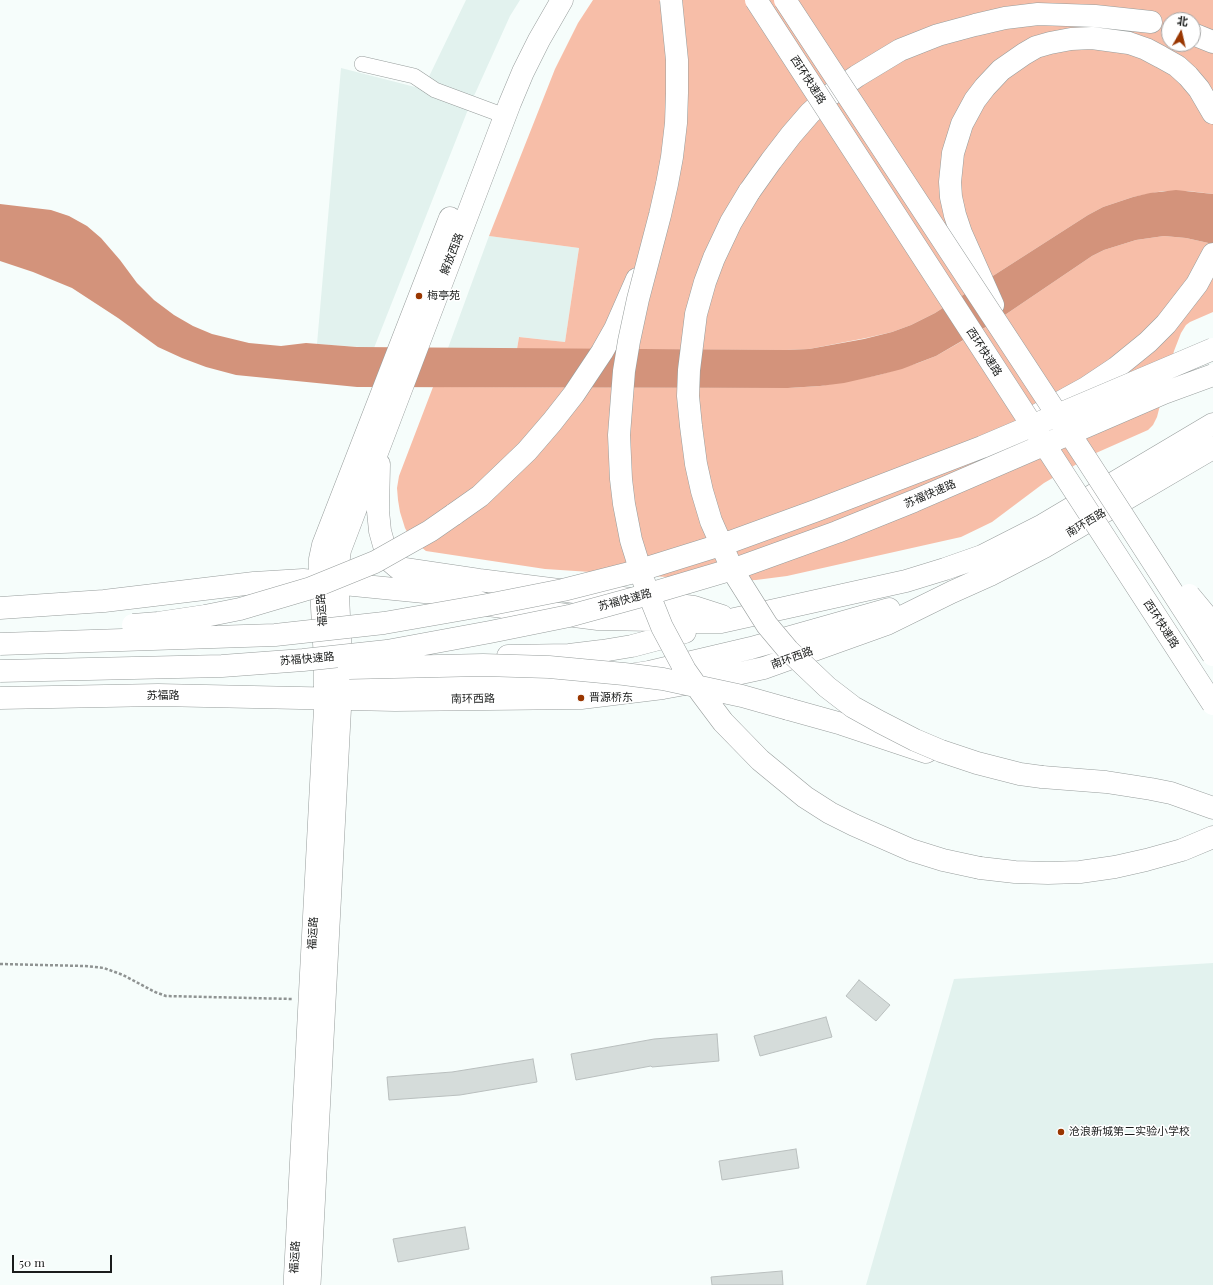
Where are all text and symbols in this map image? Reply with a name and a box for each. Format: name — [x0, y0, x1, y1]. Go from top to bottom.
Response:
north arrow — [1161, 12, 1201, 52]
text: 北 — [1176, 12, 1189, 29]
street label: 西环快速路 — [787, 53, 829, 107]
street label: 解放西路 — [438, 231, 466, 277]
place label: 梅亭苑 — [427, 289, 460, 303]
marker: 梅亭苑 — [414, 291, 424, 301]
street label: 西环快速路 — [963, 325, 1005, 379]
street label: 苏福快速路 — [902, 477, 958, 511]
street label: 南环西路 — [1064, 506, 1108, 540]
street label: 苏福快速路 — [597, 587, 653, 613]
street label: 福运路 — [314, 593, 330, 627]
street label: 西环快速路 — [1140, 597, 1182, 651]
street label: 南环西路 — [769, 644, 815, 672]
street label: 苏福快速路 — [279, 650, 335, 668]
street label: 苏福路 — [147, 689, 179, 703]
place label: 晋源桥东 — [589, 691, 633, 705]
street label: 南环西路 — [451, 692, 495, 706]
marker: 晋源桥东 — [576, 693, 586, 703]
street label: 福运路 — [306, 916, 320, 950]
place label: 沧浪新城第二实验小学校 — [1069, 1125, 1190, 1139]
marker: 沧浪新城第二实验小学校 — [1056, 1127, 1066, 1137]
street label: 福运路 — [288, 1240, 302, 1274]
scale bar — [14, 1247, 114, 1273]
text: 50 m — [19, 1254, 45, 1270]

